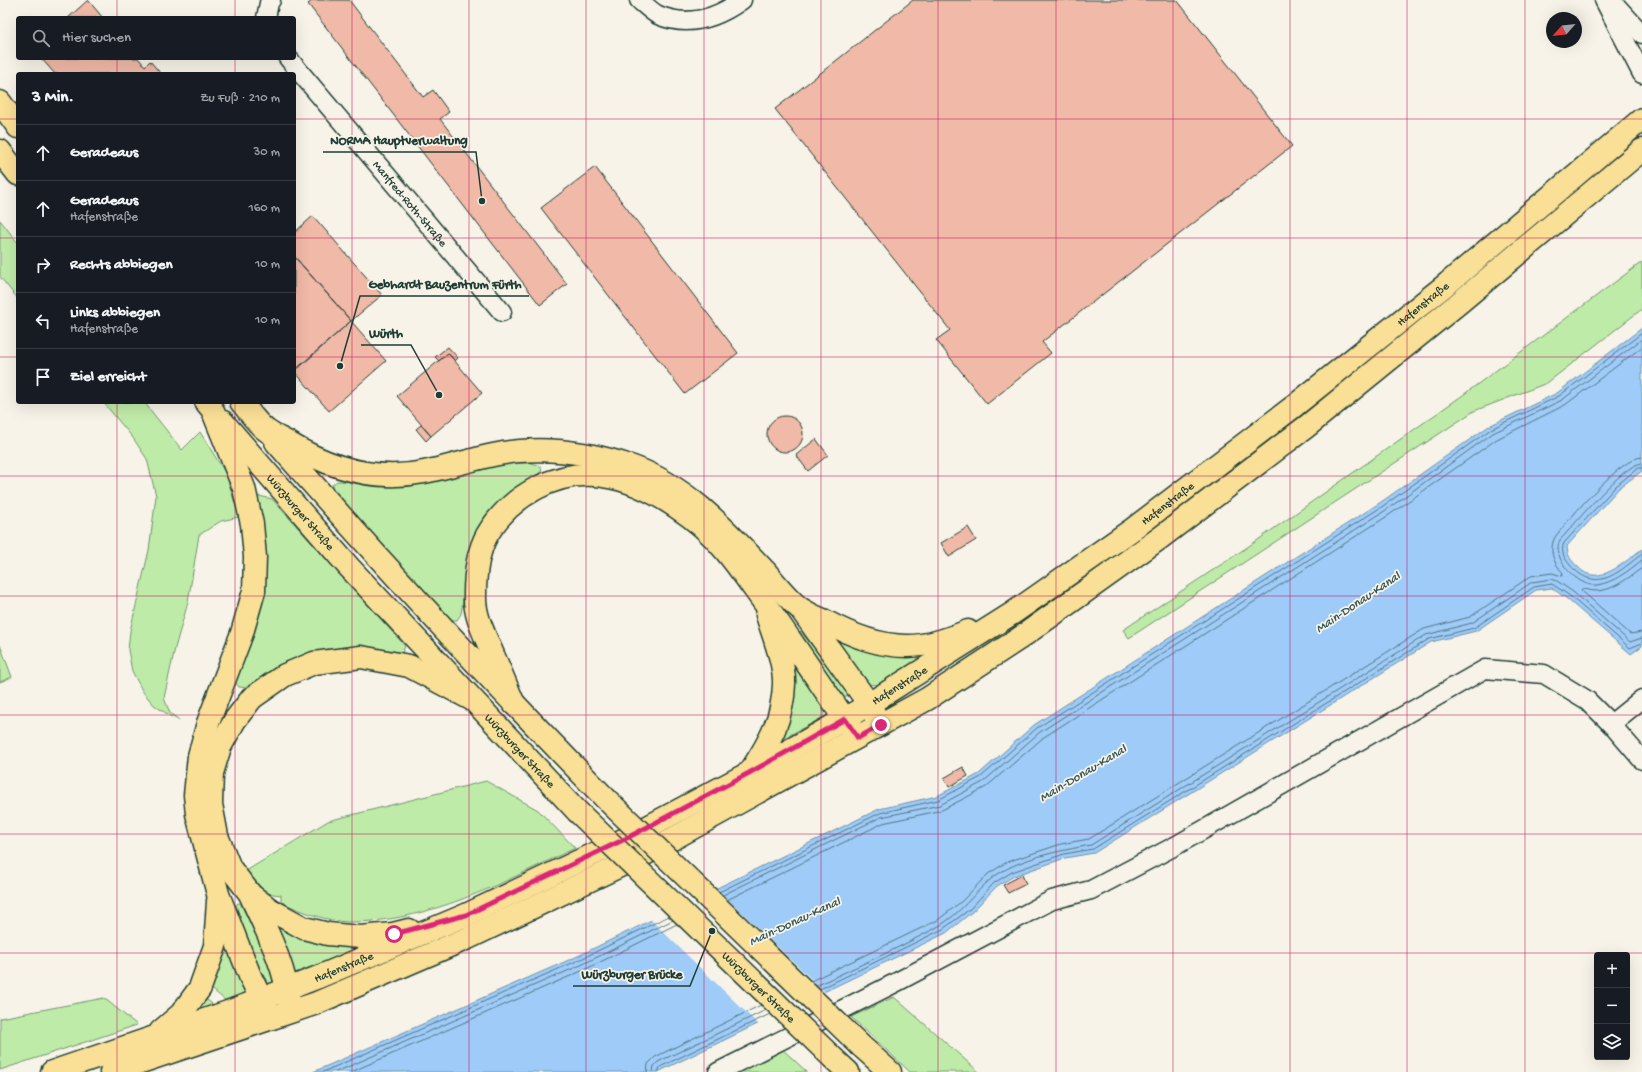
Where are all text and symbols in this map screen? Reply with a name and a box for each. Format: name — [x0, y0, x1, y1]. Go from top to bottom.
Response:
north arrow — [1546, 12, 1582, 48]
search box — [16, 16, 296, 60]
icon: search — [30, 27, 52, 49]
text: Hier suchen — [62, 29, 131, 47]
text: 3 Min. — [32, 88, 74, 108]
text: Zu Fuß · 210 m — [200, 91, 280, 106]
callout: NORMA Hauptverwaltung — [323, 127, 476, 152]
text: NORMA Hauptverwaltung — [330, 134, 468, 150]
icon: ahead — [32, 142, 54, 164]
text: Geradeaus — [70, 144, 138, 162]
text: 30 m — [254, 145, 280, 160]
street label: Manfred-Roth-Straße — [369, 159, 450, 251]
text: Geradeaus — [70, 192, 138, 210]
icon: ahead — [32, 198, 54, 220]
text: 160 m — [248, 201, 280, 216]
text: Hafenstraße — [70, 210, 138, 225]
icon: right — [32, 254, 54, 276]
text: Rechts abbiegen — [70, 256, 173, 274]
text: 10 m — [255, 257, 280, 272]
callout: Gebhardt Bauzentrum Fürth — [360, 271, 529, 296]
text: Gebhardt Bauzentrum Fürth — [368, 278, 522, 293]
street label: Hafenstraße — [1395, 279, 1453, 330]
text: Links abbiegen — [70, 304, 160, 322]
icon: left — [32, 310, 54, 332]
text: 10 m — [255, 313, 280, 328]
callout: Würth — [361, 320, 411, 345]
text: Hafenstraße — [70, 322, 138, 337]
text: Würth — [368, 327, 403, 342]
icon: arrive — [32, 366, 54, 388]
text: Ziel erreicht — [70, 368, 146, 386]
street label: Würzburger Straße — [263, 472, 337, 555]
street label: Hafenstraße — [1139, 479, 1198, 529]
water label: Main-Donau-Kanal — [1313, 569, 1404, 637]
street label: Hafenstraße — [870, 663, 931, 709]
street label: Würzburger Straße — [481, 712, 557, 792]
route end — [872, 716, 890, 734]
water label: Main-Donau-Kanal — [1037, 742, 1130, 806]
water label: Main-Donau-Kanal — [747, 894, 844, 950]
route start — [385, 925, 403, 943]
street label: Hafenstraße — [312, 949, 377, 987]
street label: Würzburger Straße — [718, 950, 798, 1027]
map controls — [1594, 952, 1630, 1060]
button: + — [1594, 952, 1630, 988]
callout: Würzburger Brücke — [573, 961, 690, 986]
text: Würzburger Brücke — [580, 968, 684, 983]
button: − — [1594, 988, 1630, 1024]
button: layers — [1594, 1024, 1630, 1060]

